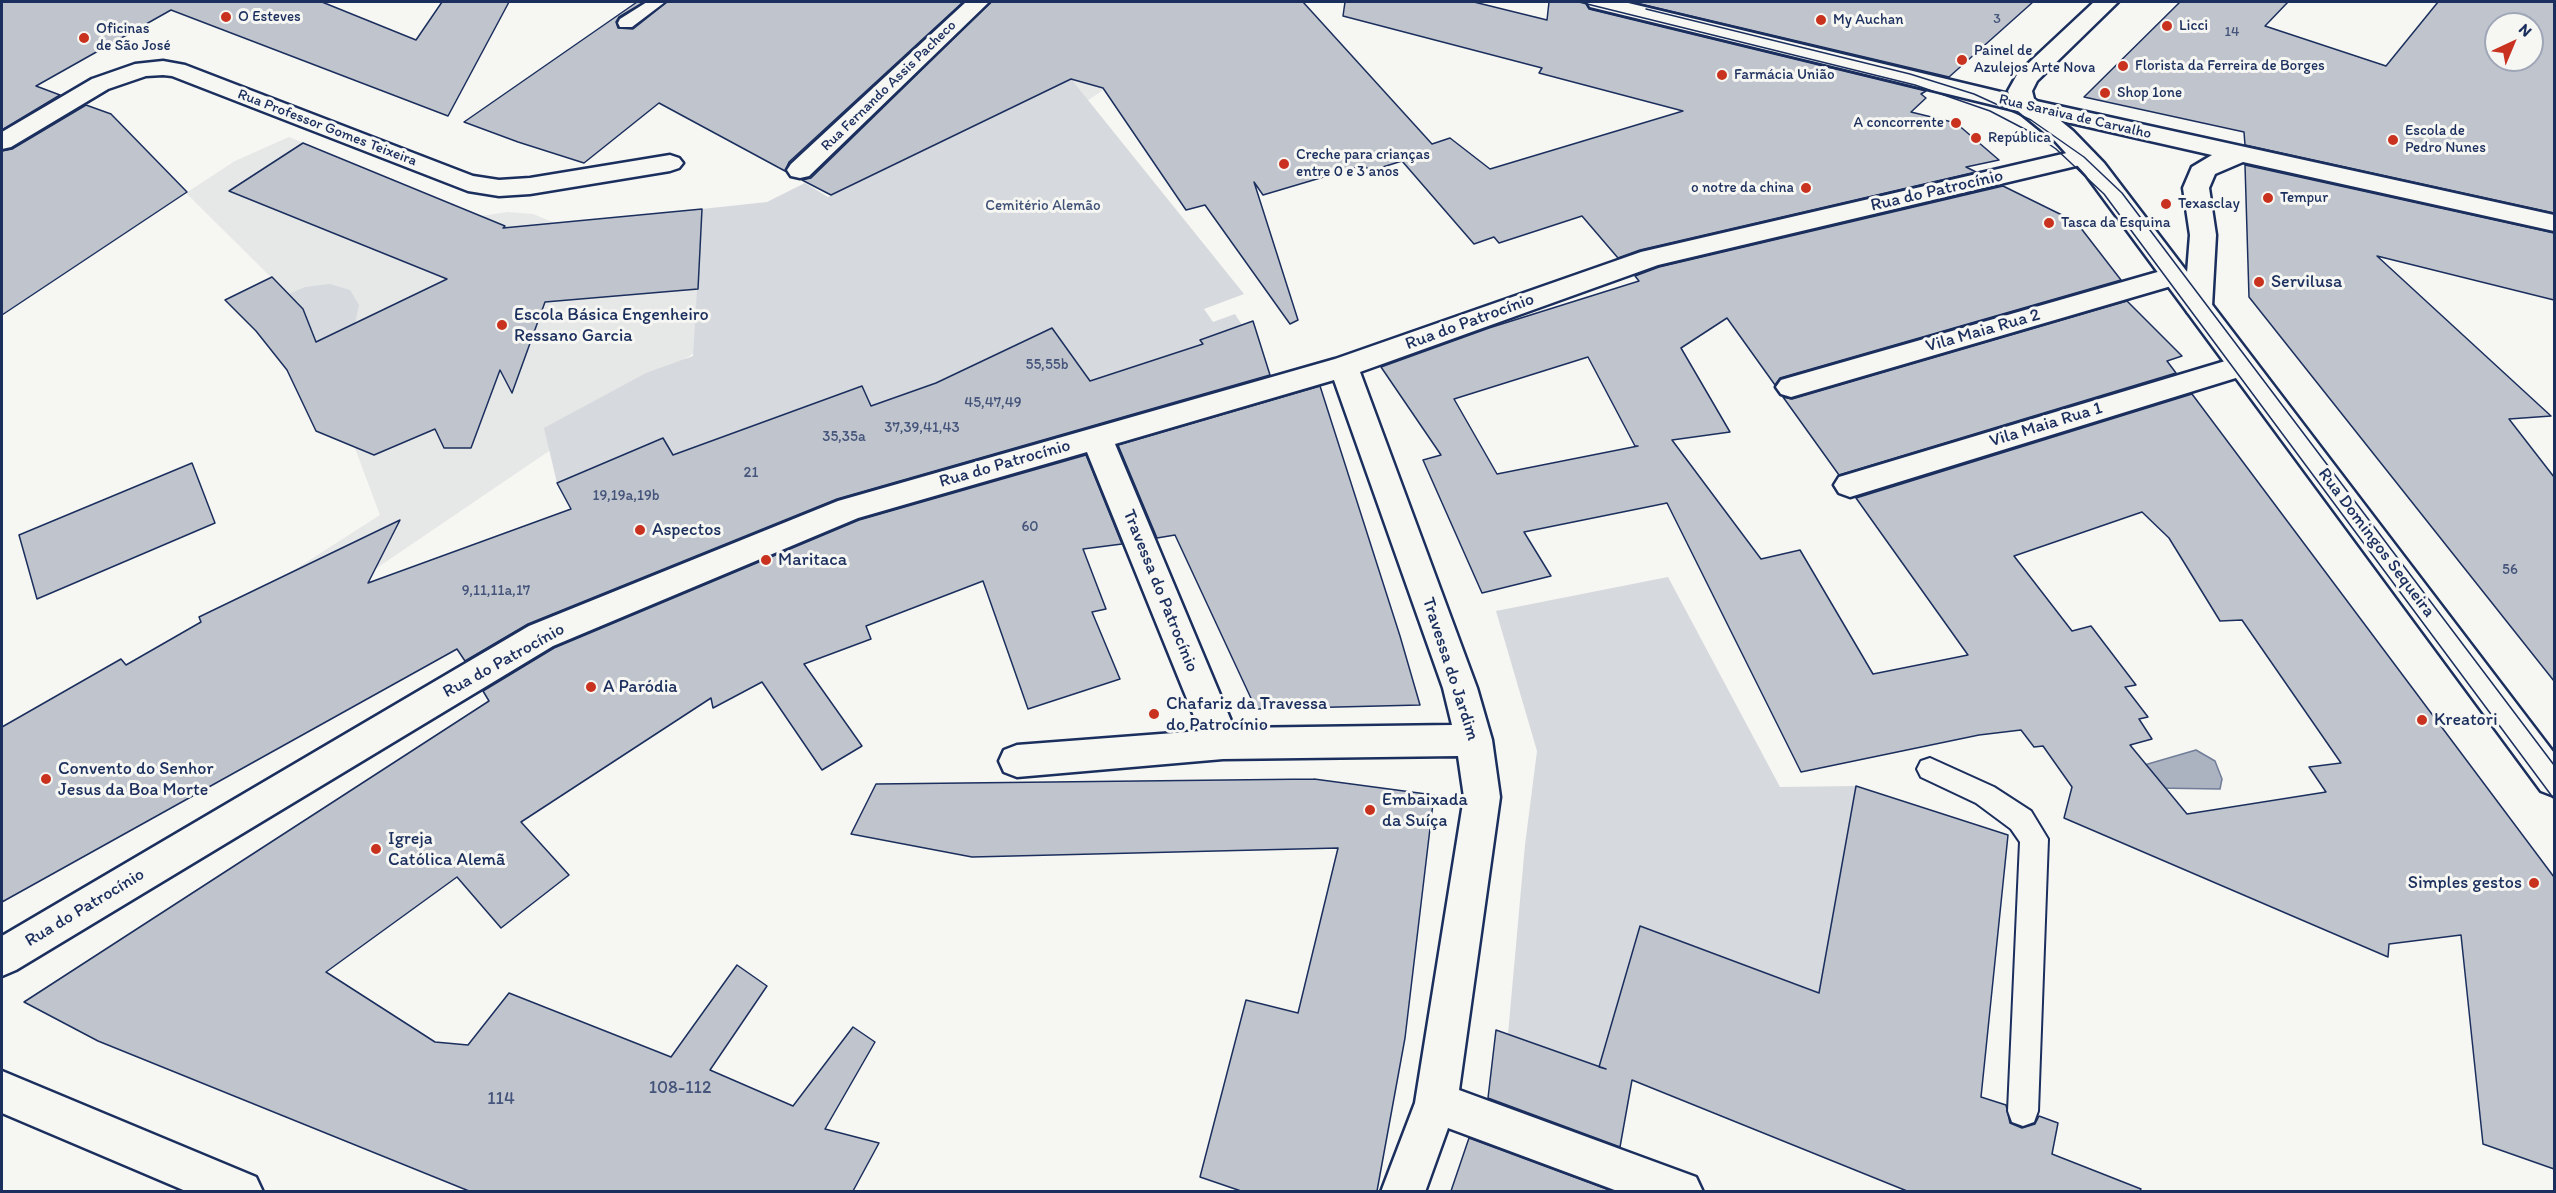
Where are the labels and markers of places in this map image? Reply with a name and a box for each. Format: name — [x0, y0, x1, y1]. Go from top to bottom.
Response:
place label: O Esteves — [238, 8, 301, 26]
marker: O Esteves — [219, 10, 233, 24]
place label: My Auchan — [1833, 11, 1904, 29]
marker: My Auchan — [1814, 13, 1828, 27]
place label: Licci — [2179, 17, 2208, 35]
marker: Licci — [2160, 19, 2174, 33]
place label: Oficinas de São José — [96, 20, 171, 55]
marker: Oficinas de São José — [77, 31, 91, 45]
place label: Painel de Azulejos Arte Nova — [1974, 42, 2095, 77]
marker: Painel de Azulejos Arte Nova — [1955, 53, 1969, 67]
place label: Florista da Ferreira de Borges — [2135, 57, 2325, 75]
marker: Florista da Ferreira de Borges — [2116, 59, 2130, 73]
place label: Farmácia União — [1734, 66, 1835, 84]
marker: Farmácia União — [1715, 68, 1729, 82]
place label: Shop 1one — [2117, 84, 2182, 102]
marker: Shop 1one — [2098, 86, 2112, 100]
place label: A concorrente — [1854, 114, 1944, 132]
marker: A concorrente — [1949, 116, 1963, 130]
place label: Escola de Pedro Nunes — [2405, 122, 2486, 157]
place label: República — [1988, 129, 2051, 147]
marker: República — [1969, 131, 1983, 145]
marker: Escola de Pedro Nunes — [2386, 133, 2400, 147]
place label: Creche para crianças entre 0 e 3 anos — [1296, 146, 1430, 181]
marker: Creche para crianças entre 0 e 3 anos — [1277, 157, 1291, 171]
place label: o notre da china — [1691, 179, 1794, 197]
marker: o notre da china — [1799, 181, 1813, 195]
place label: Tempur — [2280, 189, 2328, 207]
marker: Tempur — [2261, 191, 2275, 205]
place label: Texasclay — [2178, 195, 2240, 213]
marker: Texasclay — [2159, 197, 2173, 211]
place label: Tasca da Esquina — [2061, 214, 2171, 232]
marker: Tasca da Esquina — [2042, 216, 2056, 230]
place label: Servilusa — [2271, 271, 2342, 293]
marker: Servilusa — [2252, 275, 2266, 289]
place label: Escola Básica Engenheiro Ressano Garcia — [514, 304, 709, 346]
marker: Escola Básica Engenheiro Ressano Garcia — [495, 318, 509, 332]
place label: Aspectos — [652, 519, 721, 541]
marker: Aspectos — [633, 523, 647, 537]
place label: Maritaca — [778, 549, 847, 571]
marker: Maritaca — [759, 553, 773, 567]
place label: A Paródia — [603, 676, 678, 698]
marker: A Paródia — [584, 680, 598, 694]
place label: Chafariz da Travessa do Patrocínio — [1166, 693, 1327, 736]
marker: Chafariz da Travessa do Patrocínio — [1147, 707, 1161, 721]
place label: Kreatori — [2434, 709, 2498, 731]
marker: Kreatori — [2415, 713, 2429, 727]
place label: Convento do Senhor Jesus da Boa Morte — [58, 758, 214, 800]
marker: Convento do Senhor Jesus da Boa Morte — [39, 772, 53, 786]
place label: Embaixada da Suíça — [1382, 789, 1468, 832]
marker: Embaixada da Suíça — [1363, 803, 1377, 817]
place label: Igreja Católica Alemã — [388, 828, 505, 870]
marker: Igreja Católica Alemã — [369, 842, 383, 856]
place label: Simples gestos — [2408, 872, 2522, 894]
marker: Simples gestos — [2527, 876, 2541, 890]

